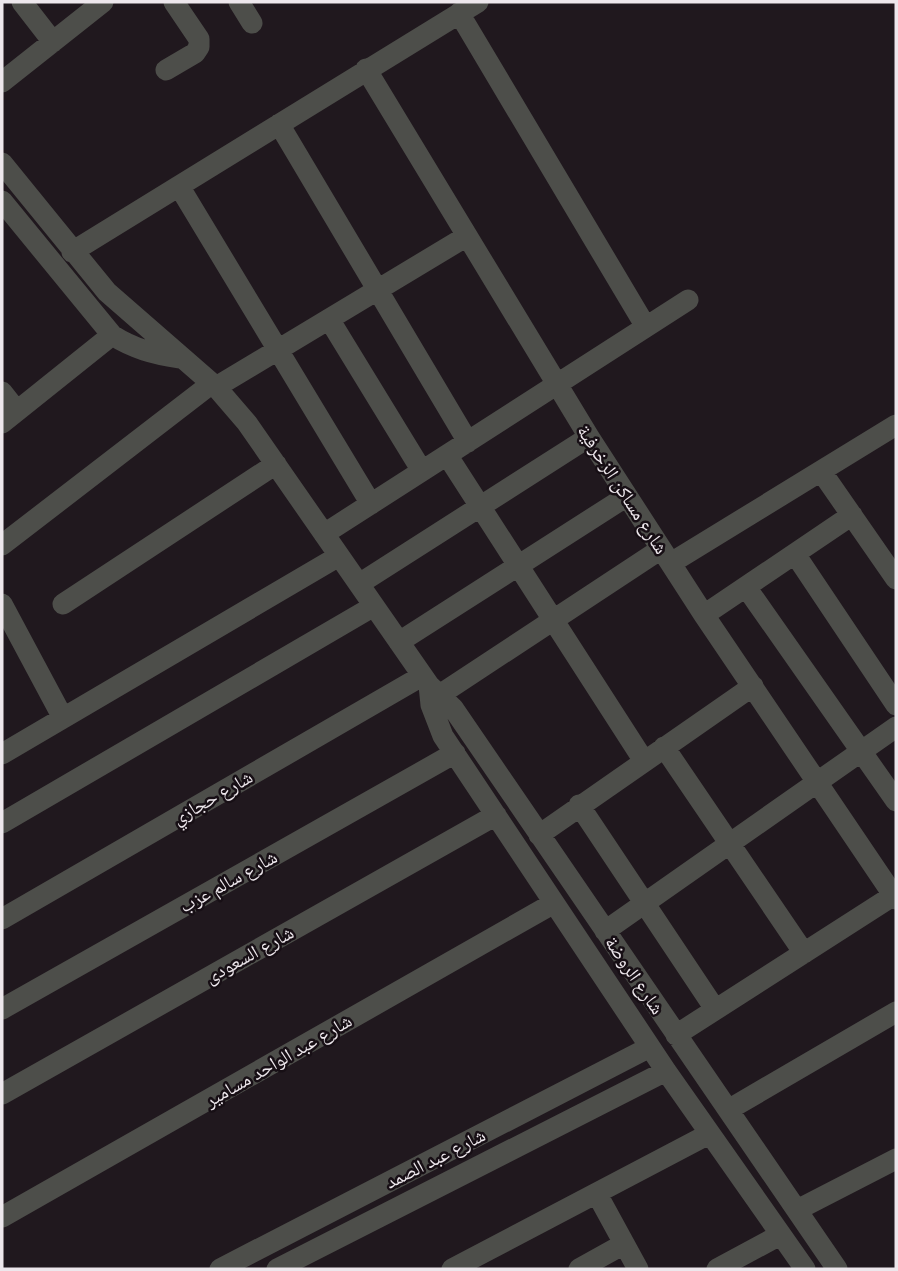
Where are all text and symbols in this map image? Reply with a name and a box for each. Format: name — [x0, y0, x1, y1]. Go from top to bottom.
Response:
street label: شارع مساكن الزخرفية — [571, 419, 675, 559]
street label: شارع حجازي — [167, 763, 259, 833]
street label: شارع سالم عزب — [174, 843, 282, 919]
street label: شارع السعودى — [200, 919, 298, 989]
street label: شارع الروضة — [599, 931, 671, 1019]
street label: شارع عبد الواحد مسامير — [199, 1007, 356, 1113]
street label: شارع عبد الصمد — [380, 1122, 490, 1194]

